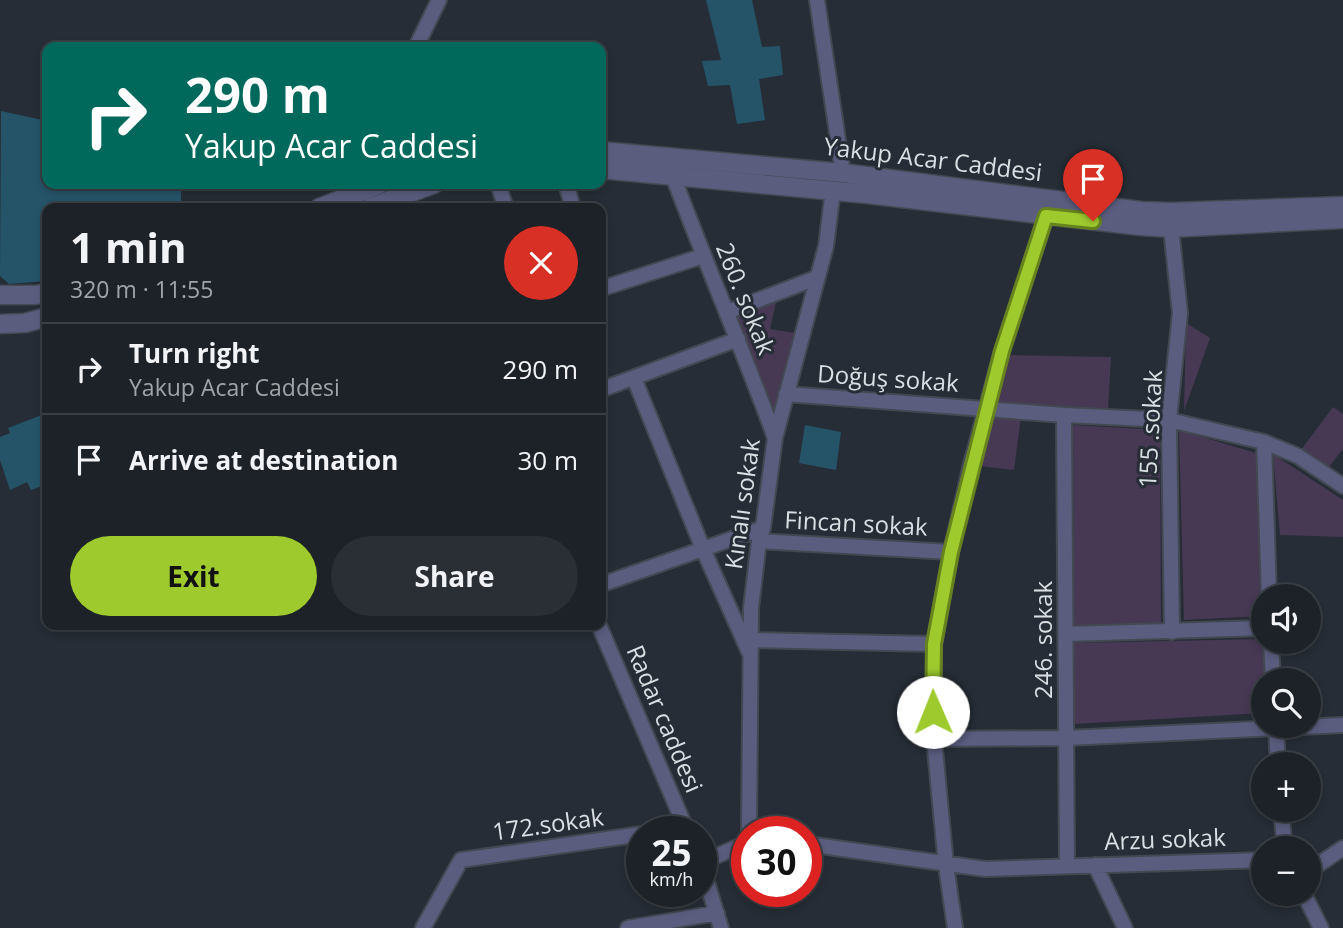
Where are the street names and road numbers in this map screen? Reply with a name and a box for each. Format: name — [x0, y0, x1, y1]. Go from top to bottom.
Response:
street label: Yakup Acar Caddesi — [822, 129, 1044, 188]
street label: 260. sokak — [709, 237, 784, 360]
street label: Doğuş sokak — [816, 356, 960, 399]
street label: 155 .sokak — [1130, 369, 1169, 489]
street label: Kınalı sokak — [716, 436, 767, 571]
street label: Fincan sokak — [784, 502, 929, 543]
street label: 246. sokak — [1026, 581, 1059, 699]
street label: Radar caddesi — [619, 640, 711, 797]
street label: 172.sokak — [490, 799, 606, 848]
street label: Arzu sokak — [1104, 820, 1227, 857]

